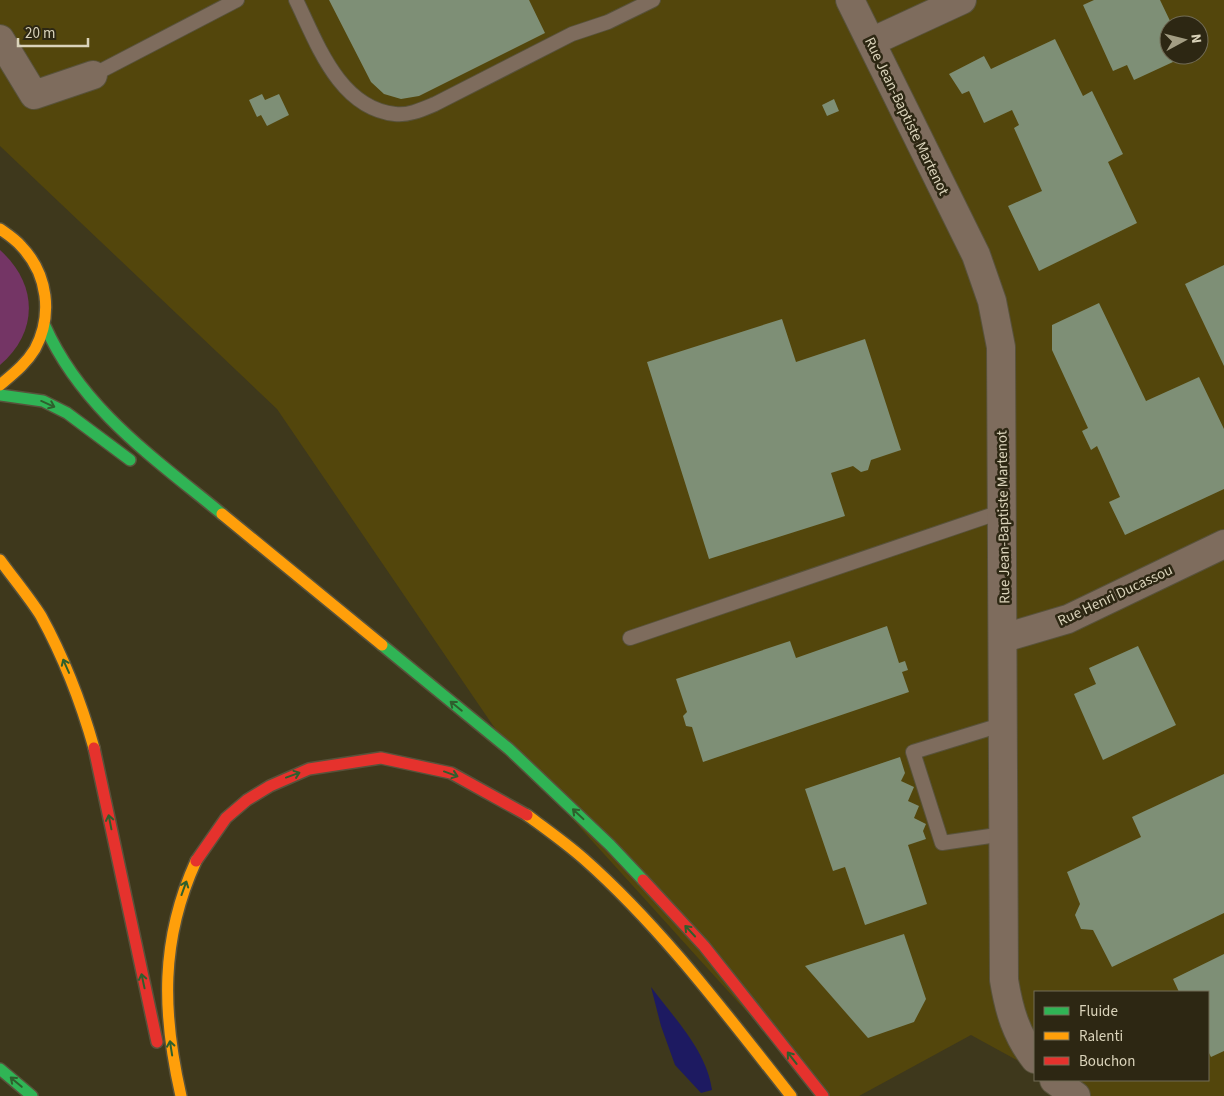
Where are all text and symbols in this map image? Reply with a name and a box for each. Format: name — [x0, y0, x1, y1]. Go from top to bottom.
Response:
scale bar — [18, 15, 88, 47]
north arrow — [1159, 15, 1209, 65]
text: 20 m — [25, 23, 55, 44]
text: N — [1185, 33, 1206, 44]
street label: Rue Jean-Baptiste Martenot — [859, 34, 954, 199]
one-way arrow — [40, 399, 55, 409]
street label: Rue Jean-Baptiste Martenot — [991, 430, 1016, 604]
street label: Rue Henri Ducassou — [1054, 560, 1176, 631]
one-way arrow — [60, 659, 70, 674]
one-way arrow — [450, 701, 463, 712]
one-way arrow — [285, 770, 300, 779]
one-way arrow — [443, 770, 458, 779]
one-way arrow — [572, 808, 584, 820]
one-way arrow — [105, 814, 115, 830]
one-way arrow — [180, 881, 189, 896]
one-way arrow — [684, 925, 696, 938]
one-way arrow — [138, 973, 147, 989]
legend — [1034, 991, 1209, 1081]
text: Fluide — [1079, 1001, 1118, 1022]
text: Ralenti — [1079, 1026, 1123, 1047]
one-way arrow — [166, 1041, 176, 1057]
text: Bouchon — [1079, 1051, 1135, 1072]
one-way arrow — [787, 1052, 798, 1065]
one-way arrow — [10, 1077, 23, 1088]

